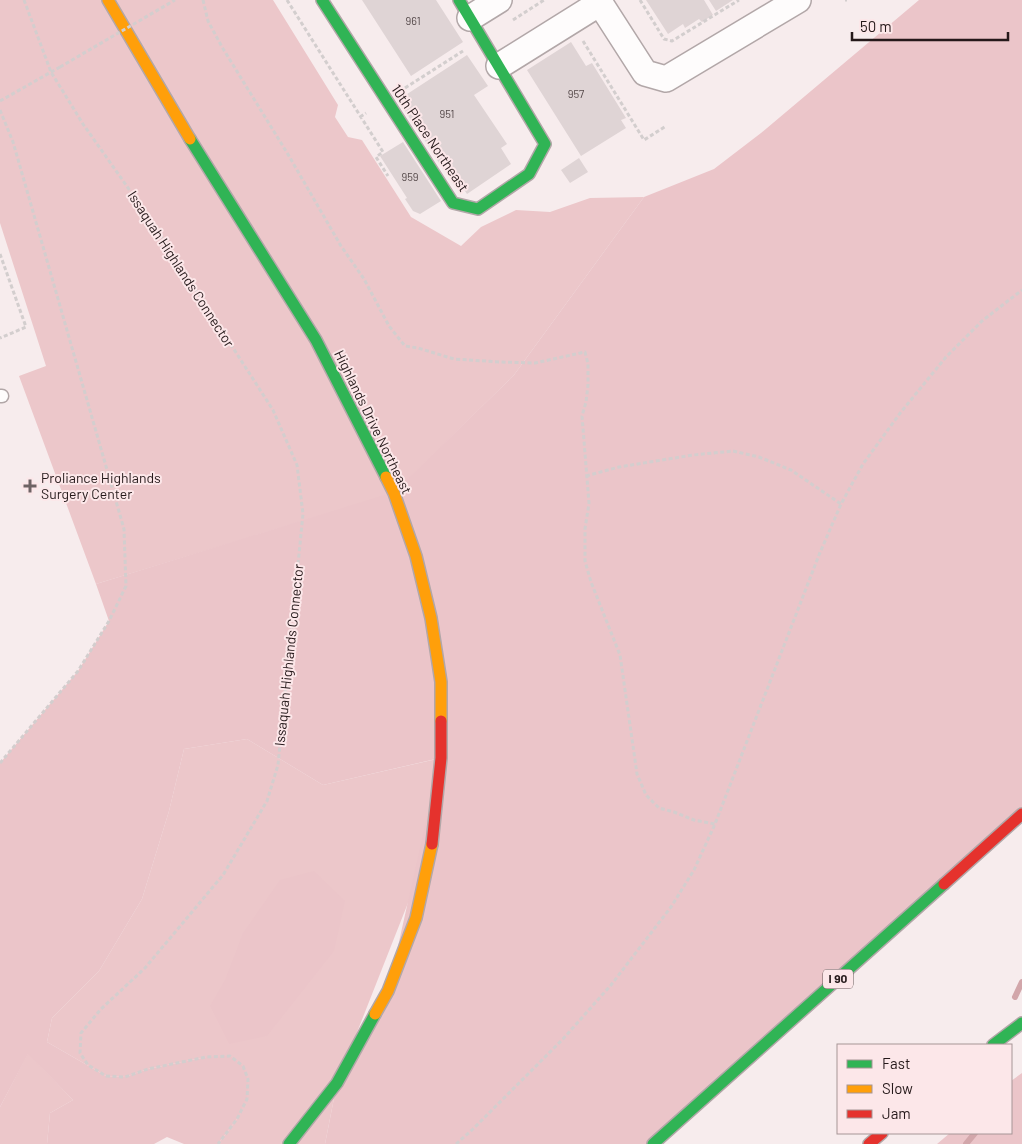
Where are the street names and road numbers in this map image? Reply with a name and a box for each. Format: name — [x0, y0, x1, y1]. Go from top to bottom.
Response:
street label: 10th Place Northeast — [388, 81, 473, 195]
street label: Issaquah Highlands Connector — [124, 187, 238, 350]
street label: Highlands Drive Northeast — [331, 347, 416, 497]
street label: Issaquah Highlands Connector — [270, 563, 307, 747]
road number: I 90 — [823, 970, 853, 989]

